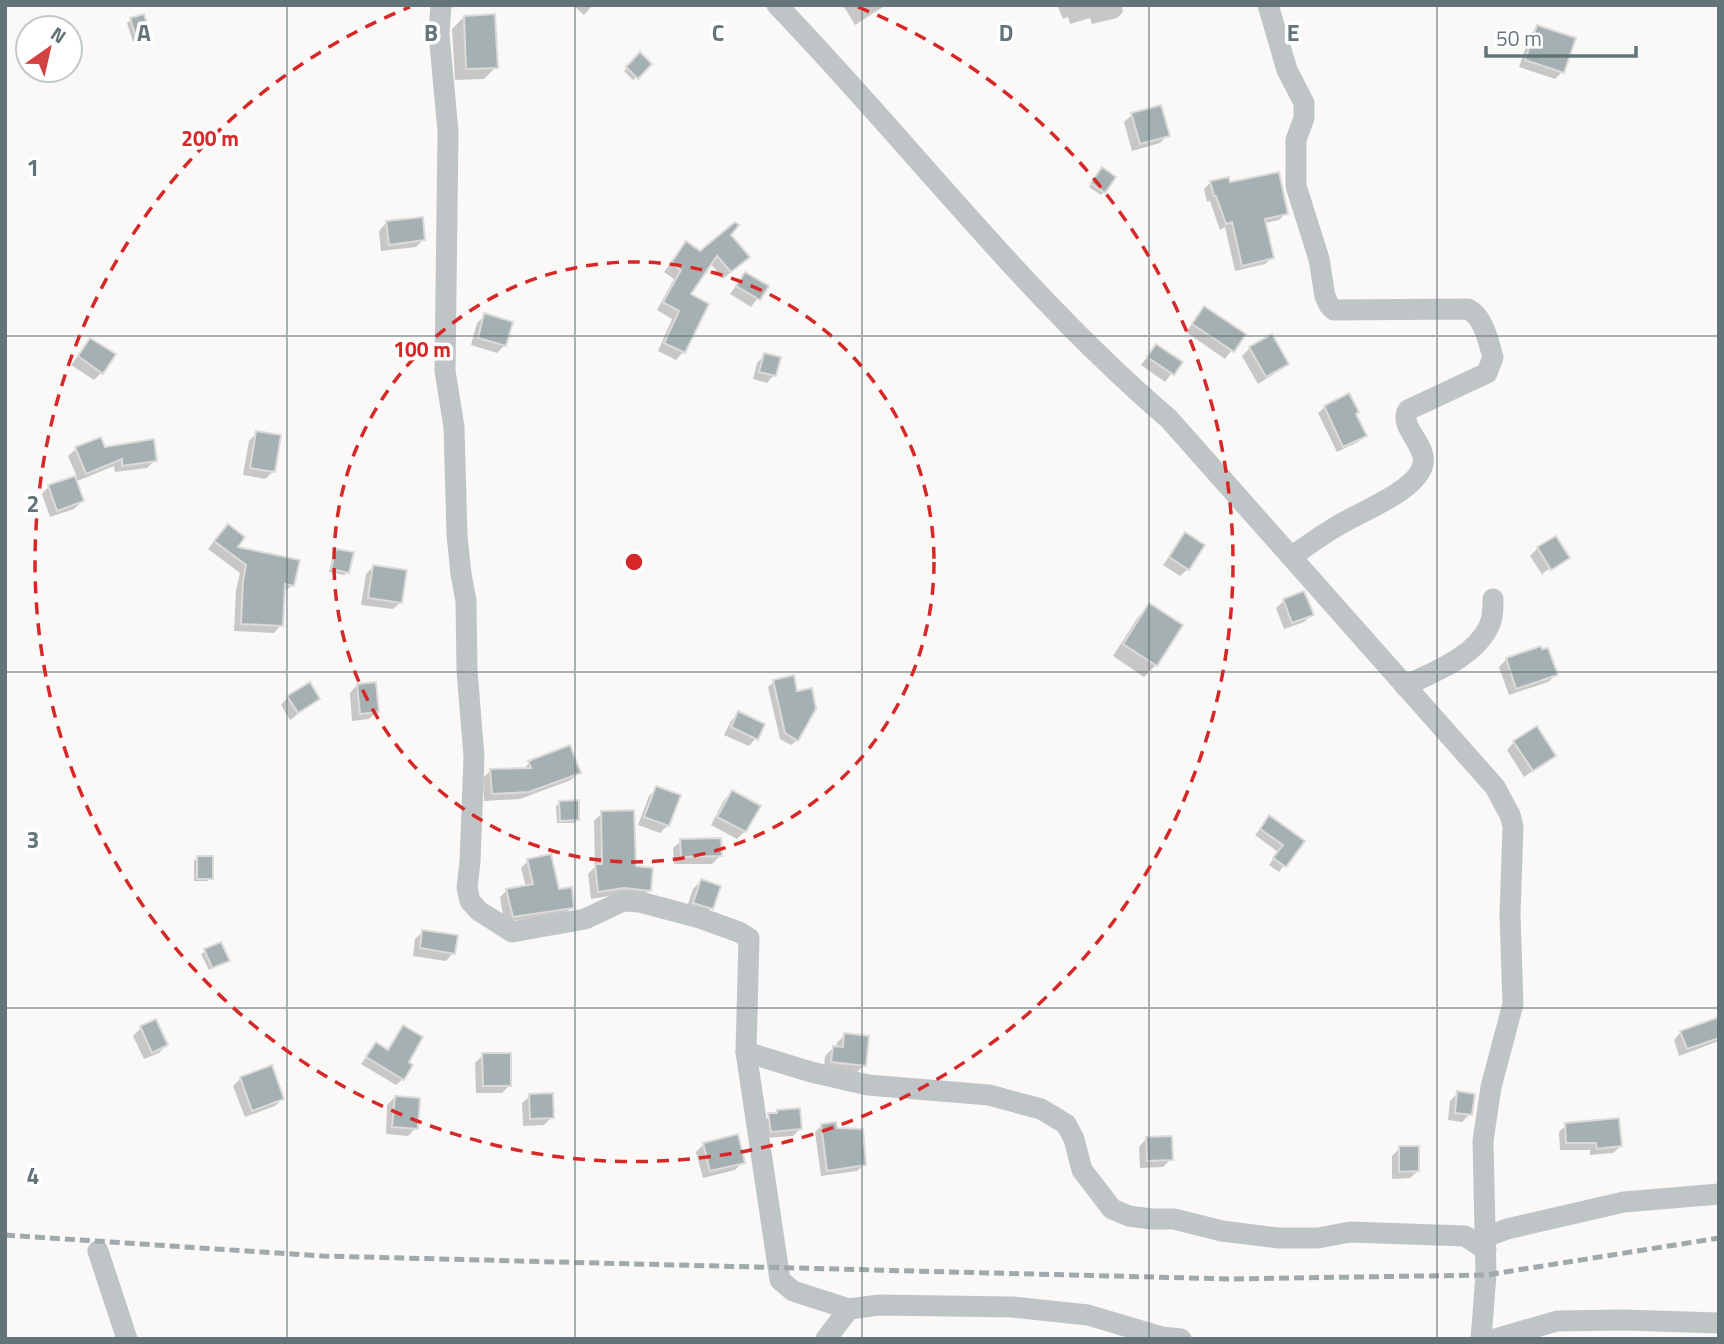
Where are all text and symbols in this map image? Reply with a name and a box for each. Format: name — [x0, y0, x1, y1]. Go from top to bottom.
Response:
north arrow — [14, 14, 84, 84]
scale bar — [1486, 14, 1636, 58]
text: A — [137, 15, 151, 50]
text: B — [424, 15, 438, 50]
text: C — [712, 15, 724, 50]
text: D — [999, 15, 1013, 50]
text: E — [1287, 15, 1299, 50]
text: N — [45, 19, 72, 50]
text: 50 m — [1496, 22, 1542, 54]
text: 200 m — [181, 122, 239, 154]
text: 1 — [27, 150, 39, 185]
text: 100 m — [393, 333, 451, 365]
text: 2 — [27, 486, 39, 521]
centre of rings — [622, 550, 646, 574]
text: 3 — [27, 822, 39, 857]
text: 4 — [27, 1158, 39, 1193]

